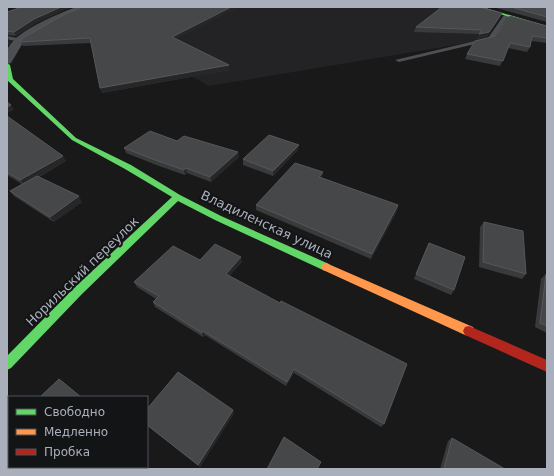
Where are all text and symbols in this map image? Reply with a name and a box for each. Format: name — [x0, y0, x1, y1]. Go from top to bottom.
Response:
street label: Владиленская улица — [199, 187, 335, 262]
street label: Норильский переулок — [23, 213, 142, 329]
legend — [8, 396, 148, 468]
text: Свободно — [44, 405, 105, 419]
text: Медленно — [44, 425, 108, 439]
text: Пробка — [44, 445, 90, 459]

